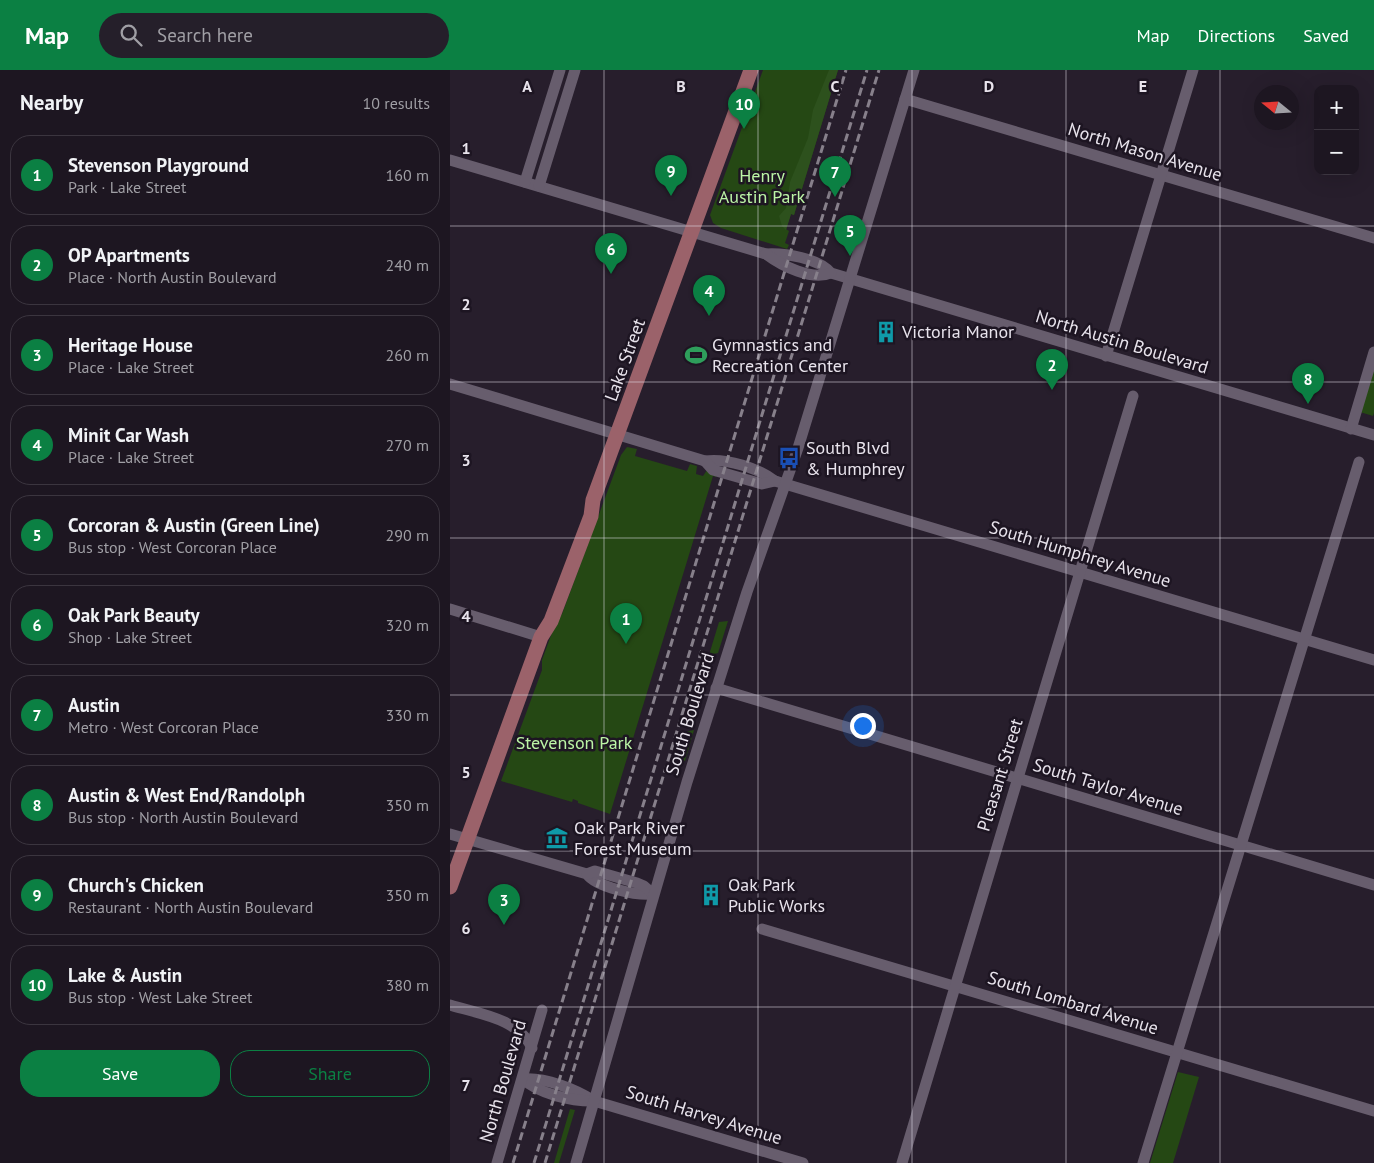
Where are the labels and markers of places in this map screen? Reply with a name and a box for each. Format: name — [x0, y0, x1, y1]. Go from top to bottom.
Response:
pin: 10 — [728, 88, 760, 129]
pin: 9 — [655, 155, 687, 196]
pin: 7 — [819, 156, 851, 197]
pin: 5 — [834, 215, 866, 256]
pin: 6 — [595, 233, 627, 274]
pin: 4 — [693, 275, 725, 316]
building icon: Victoria Manor — [873, 319, 899, 345]
place label: Victoria Manor — [901, 320, 1014, 343]
place label: Gymnastics and Recreation Center — [712, 333, 848, 377]
sports icon: Gymnastics and Recreation Center — [683, 342, 709, 368]
pin: 2 — [1036, 349, 1068, 390]
pin: 8 — [1292, 363, 1324, 404]
place label: South Blvd & Humphrey — [806, 436, 905, 480]
bus stop icon: South Blvd & Humphrey — [776, 445, 802, 471]
pin: 1 — [610, 603, 642, 644]
place label: Oak Park River Forest Museum — [574, 816, 692, 860]
museum icon: Oak Park River Forest Museum — [544, 825, 570, 851]
place label: Oak Park Public Works — [728, 873, 825, 917]
building icon: Oak Park Public Works — [698, 882, 724, 908]
pin: 3 — [488, 884, 520, 925]

